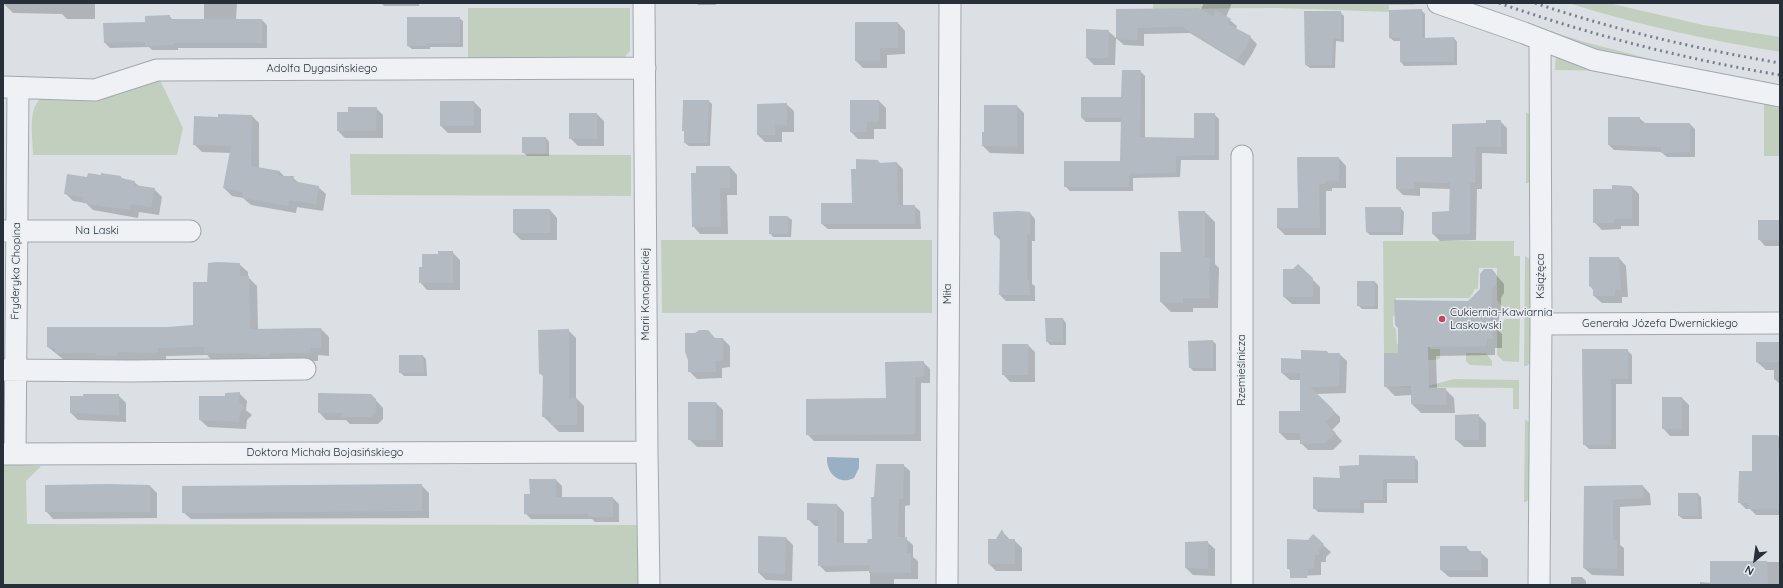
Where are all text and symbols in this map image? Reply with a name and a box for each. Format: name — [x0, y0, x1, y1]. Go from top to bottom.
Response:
street label: Adolfa Dygasińskiego — [267, 62, 377, 76]
street label: Fryderyka Chopina — [9, 222, 23, 320]
street label: Na Laski — [75, 224, 119, 238]
street label: Marii Konopnickiej — [639, 247, 653, 341]
street label: Książęca — [1534, 253, 1548, 299]
street label: Miła — [941, 284, 955, 304]
place label: Cukiernia-Kawiarnia Laskowski — [1450, 306, 1553, 332]
marker: Cukiernia-Kawiarnia Laskowski — [1437, 314, 1447, 324]
street label: Generała Józefa Dwernickiego — [1582, 317, 1738, 331]
street label: Rzemieślnicza — [1235, 334, 1249, 406]
street label: Doktora Michała Bojasińskiego — [246, 446, 404, 460]
north arrow — [1735, 540, 1775, 580]
text: N — [1742, 562, 1756, 579]

